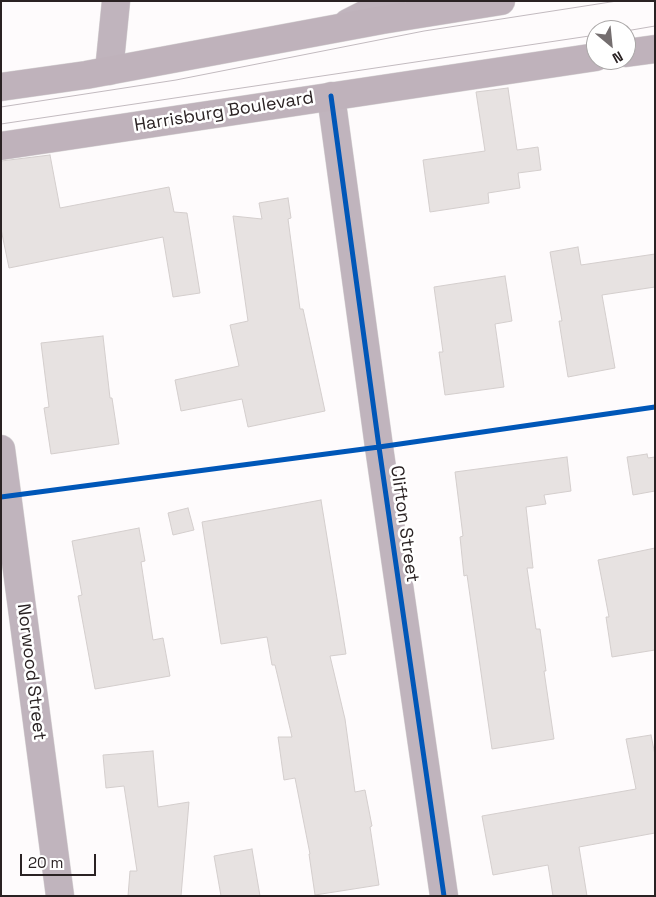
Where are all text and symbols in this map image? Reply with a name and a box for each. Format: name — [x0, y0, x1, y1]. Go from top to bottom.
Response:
north arrow — [586, 20, 636, 70]
text: N — [609, 47, 626, 68]
street label: Harrisburg Boulevard — [133, 87, 315, 137]
street label: Clifton Street — [385, 464, 423, 584]
street label: Norwood Street — [12, 602, 50, 742]
scale bar — [22, 844, 99, 876]
text: 20 m — [28, 853, 63, 872]

